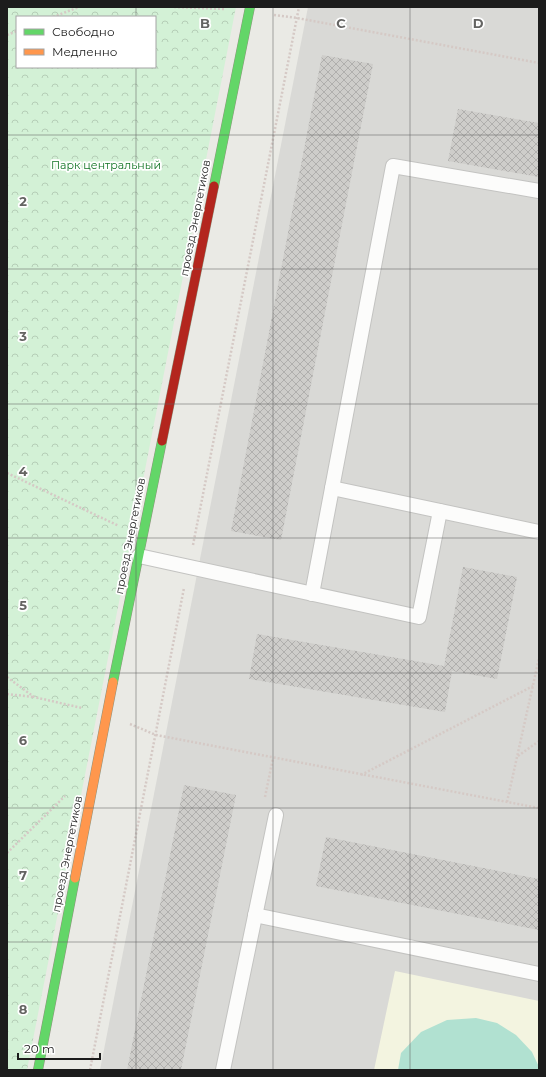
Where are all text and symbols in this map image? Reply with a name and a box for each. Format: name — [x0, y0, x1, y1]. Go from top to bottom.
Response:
text: B — [200, 15, 210, 31]
text: C — [336, 15, 346, 31]
text: D — [473, 15, 484, 31]
legend — [16, 16, 156, 68]
text: Свободно — [52, 24, 115, 39]
text: Медленно — [52, 44, 118, 59]
park label: Парк центральный — [51, 158, 161, 172]
street label: проезд Энергетиков — [177, 159, 213, 277]
text: 2 — [19, 193, 27, 209]
text: 3 — [18, 328, 27, 344]
text: 4 — [19, 463, 28, 479]
street label: проезд Энергетиков — [112, 477, 148, 595]
text: 5 — [19, 597, 27, 613]
text: 6 — [19, 732, 28, 748]
street label: проезд Энергетиков — [49, 795, 85, 913]
text: 7 — [19, 867, 27, 883]
text: 8 — [19, 1001, 28, 1017]
scale bar — [18, 1035, 100, 1061]
text: 20 m — [24, 1041, 55, 1056]

